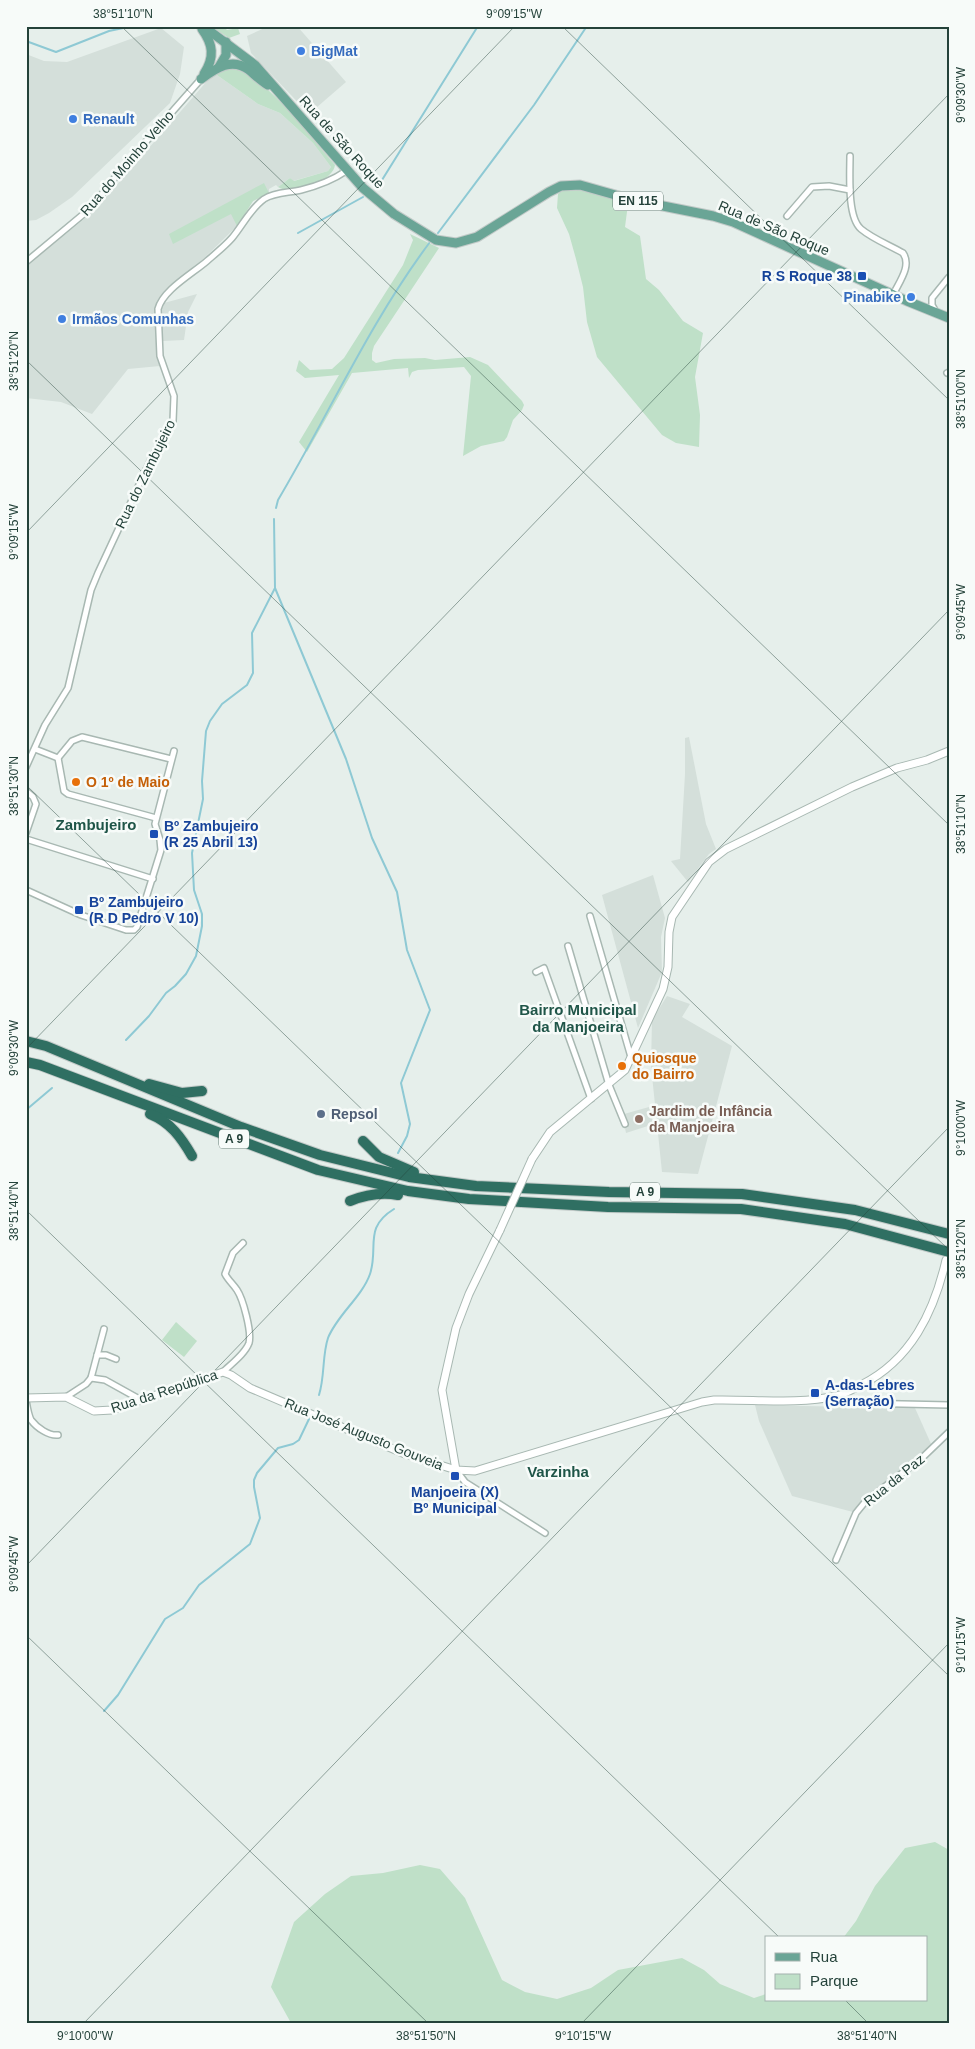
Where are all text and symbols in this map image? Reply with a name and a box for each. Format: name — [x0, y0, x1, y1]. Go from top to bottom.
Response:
text: 38°51'10"N — [93, 7, 153, 21]
text: 9°09'15"W — [486, 7, 543, 21]
place label: BigMat — [311, 43, 358, 59]
marker: BigMat — [295, 45, 307, 57]
text: 9°09'30"W — [954, 66, 968, 123]
street label: Rua de São Roque — [296, 92, 388, 192]
street label: Rua do Moinho Velho — [77, 107, 177, 219]
place label: Renault — [83, 111, 135, 127]
marker: Renault — [67, 113, 79, 125]
road number: EN 115 — [613, 192, 663, 210]
street label: Rua de São Roque — [716, 197, 832, 259]
place label: R S Roque 38 — [762, 268, 852, 284]
marker: R S Roque 38 — [856, 270, 868, 282]
place label: Pinabike — [843, 289, 901, 305]
marker: Pinabike — [905, 291, 917, 303]
place label: Irmãos Comunhas — [72, 311, 194, 327]
marker: Irmãos Comunhas — [56, 313, 68, 325]
text: 38°51'20"N — [7, 331, 21, 391]
text: 38°51'00"N — [954, 369, 968, 429]
street label: Rua do Zambujeiro — [112, 417, 178, 531]
text: 9°09'15"W — [7, 503, 21, 560]
text: 9°09'45"W — [954, 583, 968, 640]
text: 38°51'30"N — [7, 756, 21, 816]
place label: O 1º de Maio — [86, 774, 170, 790]
marker: O 1º de Maio — [70, 776, 82, 788]
text: 38°51'10"N — [954, 794, 968, 854]
district label: Zambujeiro — [56, 816, 136, 833]
place label: Bº Zambujeiro (R 25 Abril 13) — [164, 818, 259, 850]
marker: Bº Zambujeiro (R 25 Abril 13) — [148, 828, 160, 840]
place label: Bº Zambujeiro (R D Pedro V 10) — [89, 894, 199, 926]
marker: Bº Zambujeiro (R D Pedro V 10) — [73, 904, 85, 916]
district label: Bairro Municipal da Manjoeira — [519, 1001, 637, 1035]
text: 9°09'30"W — [7, 1019, 21, 1076]
place label: Quiosque do Bairro — [632, 1050, 697, 1082]
marker: Quiosque do Bairro — [616, 1060, 628, 1072]
text: 9°10'00"W — [954, 1099, 968, 1156]
place label: Jardim de Infância da Manjoeira — [649, 1103, 772, 1135]
place label: Repsol — [331, 1106, 378, 1122]
marker: Repsol — [315, 1108, 327, 1120]
marker: Jardim de Infância da Manjoeira — [633, 1113, 645, 1125]
road number: A 9 — [219, 1130, 249, 1148]
text: 38°51'40"N — [7, 1181, 21, 1241]
road number: A 9 — [630, 1182, 660, 1202]
text: 38°51'20"N — [954, 1219, 968, 1279]
street label: Rua da República — [109, 1366, 220, 1416]
place label: A-das-Lebres (Serração) — [825, 1377, 915, 1409]
marker: A-das-Lebres (Serração) — [809, 1387, 821, 1399]
street label: Rua José Augusto Gouveia — [282, 1395, 446, 1473]
street label: Rua da Paz — [861, 1451, 927, 1509]
district label: Varzinha — [527, 1463, 589, 1480]
marker: Manjoeira (X) Bº Municipal — [449, 1470, 461, 1482]
place label: Manjoeira (X) Bº Municipal — [411, 1484, 499, 1516]
text: 9°09'45"W — [7, 1535, 21, 1592]
text: 9°10'15"W — [954, 1616, 968, 1673]
legend — [765, 1936, 928, 2002]
text: Rua — [810, 1948, 838, 1965]
text: Parque — [810, 1972, 858, 1989]
text: 9°10'00"W — [57, 2029, 114, 2043]
text: 38°51'50"N — [396, 2029, 456, 2043]
text: 9°10'15"W — [555, 2029, 612, 2043]
text: 38°51'40"N — [837, 2029, 897, 2043]

